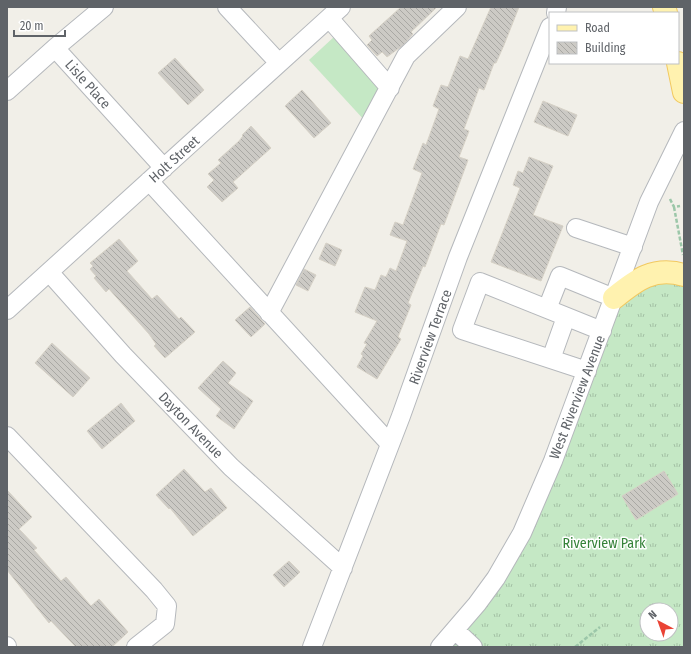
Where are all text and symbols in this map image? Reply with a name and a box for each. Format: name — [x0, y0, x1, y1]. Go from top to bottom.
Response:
scale bar — [14, 12, 65, 38]
legend — [549, 12, 679, 64]
text: 20 m — [20, 19, 44, 33]
text: Road — [585, 21, 610, 35]
text: Building — [585, 41, 626, 55]
street label: Lisle Place — [61, 56, 114, 112]
street label: Holt Street — [146, 132, 203, 186]
street label: Riverview Terrace — [405, 287, 456, 387]
street label: West Riverview Avenue — [546, 333, 609, 462]
street label: Dayton Avenue — [155, 389, 226, 462]
park label: Riverview Park — [562, 535, 646, 552]
north arrow — [639, 602, 679, 642]
text: N — [646, 608, 660, 622]

